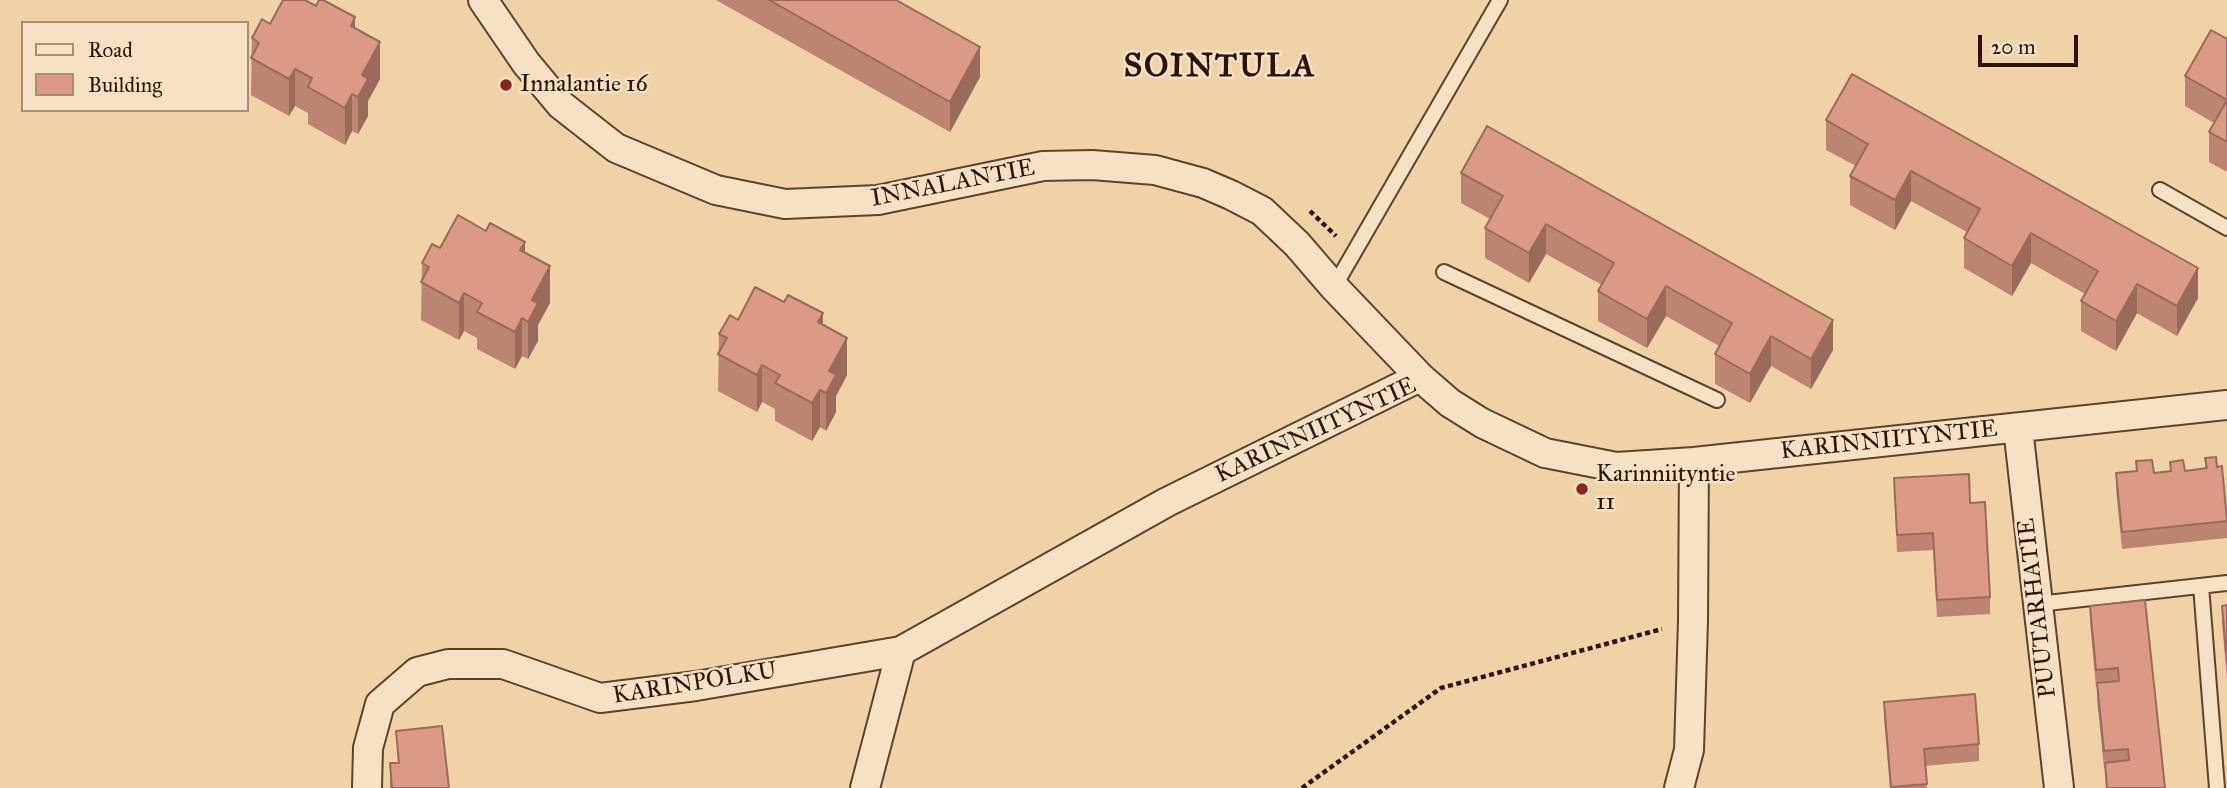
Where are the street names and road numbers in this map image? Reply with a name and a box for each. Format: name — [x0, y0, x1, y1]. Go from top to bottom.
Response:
street label: INNALANTIE — [869, 154, 1037, 214]
street label: KARINNIITYNTIE — [1211, 372, 1421, 490]
street label: KARINNIITYNTIE — [1779, 415, 1999, 467]
street label: PUUTARHATIE — [2013, 516, 2063, 700]
street label: KARINPOLKU — [611, 657, 779, 711]

